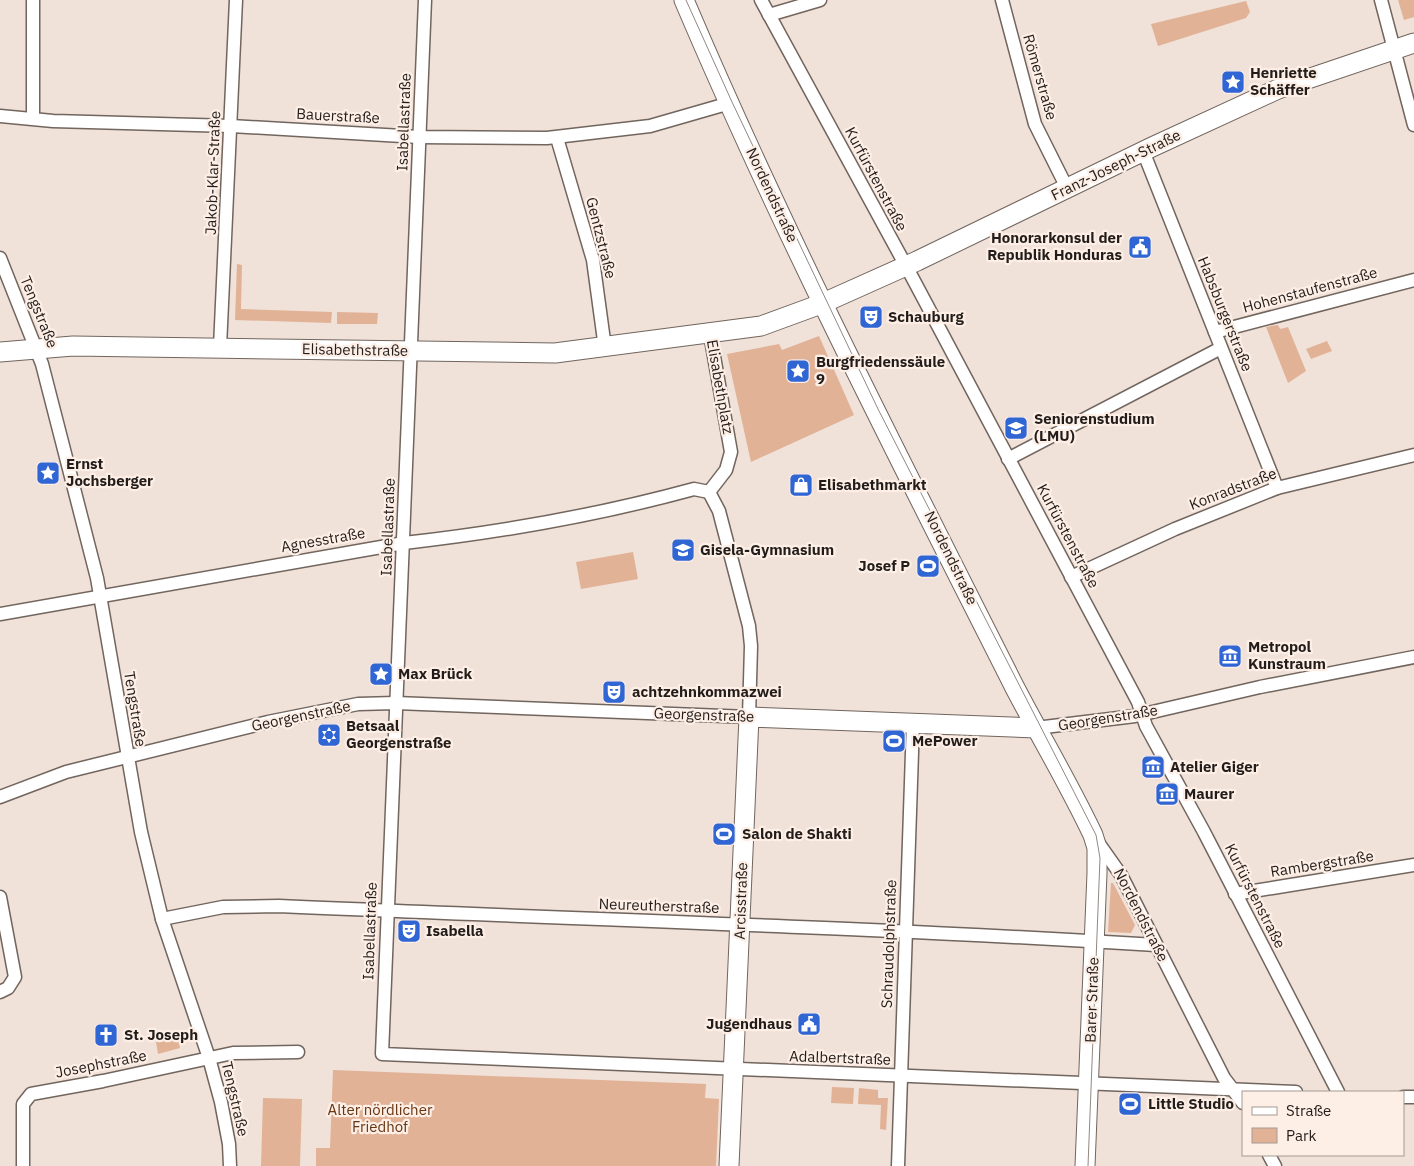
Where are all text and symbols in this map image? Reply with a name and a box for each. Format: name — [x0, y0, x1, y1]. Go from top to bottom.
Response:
street label: Römerstraße — [1019, 32, 1062, 122]
place label: Henriette Schäffer — [1250, 63, 1317, 99]
place icon: Henriette Schäffer — [1220, 69, 1246, 95]
street label: Isabellastraße — [392, 73, 415, 171]
street label: Bauerstraße — [296, 104, 380, 127]
street label: Jakob-Klar-Straße — [201, 111, 224, 235]
street label: Kurfürstenstraße — [841, 123, 912, 234]
street label: Franz-Joseph-Straße — [1048, 125, 1184, 204]
street label: Nordendstraße — [742, 144, 803, 245]
street label: Gentzstraße — [582, 195, 621, 281]
place label: Honorarkonsul der Republik Honduras — [987, 228, 1122, 264]
public building icon: Honorarkonsul der Republik Honduras — [1127, 234, 1153, 260]
street label: Habsburgerstraße — [1194, 254, 1257, 374]
street label: Hohenstaufenstraße — [1240, 262, 1379, 317]
street label: Tengstraße — [16, 273, 63, 351]
theatre icon: Schauburg — [858, 304, 884, 330]
place label: Schauburg — [888, 307, 964, 326]
street label: Elisabethplatz — [703, 338, 738, 436]
street label: Elisabethstraße — [302, 339, 408, 360]
place label: Burgfriedenssäule 9 — [816, 352, 945, 388]
place icon: Burgfriedenssäule 9 — [785, 358, 811, 384]
place label: Seniorenstudium (LMU) — [1034, 409, 1155, 445]
school or university icon: Seniorenstudium (LMU) — [1003, 415, 1029, 441]
place label: Ernst Jochsberger — [66, 454, 153, 490]
place icon: Ernst Jochsberger — [35, 460, 61, 486]
street label: Konradstraße — [1186, 463, 1279, 514]
shop icon: Elisabethmarkt — [788, 472, 814, 498]
place label: Elisabethmarkt — [818, 475, 927, 494]
street label: Isabellastraße — [376, 478, 399, 576]
street label: Kurfürstenstraße — [1033, 480, 1104, 591]
street label: Nordendstraße — [920, 508, 982, 608]
street label: Agnesstraße — [279, 523, 367, 556]
school or university icon: Gisela-Gymnasium — [670, 537, 696, 563]
place label: Gisela-Gymnasium — [700, 540, 834, 559]
sports icon: Josef P — [915, 553, 941, 579]
place label: Josef P — [858, 556, 910, 575]
place label: Metropol Kunstraum — [1248, 637, 1326, 673]
museum icon: Metropol Kunstraum — [1217, 643, 1243, 669]
place icon: Max Brück — [368, 661, 394, 687]
place label: Max Brück — [398, 664, 473, 683]
street label: Tengstraße — [120, 670, 151, 748]
theatre icon: achtzehnkommazwei — [601, 679, 627, 705]
place label: achtzehnkommazwei — [632, 682, 782, 701]
street label: Georgenstraße — [250, 696, 352, 735]
street label: Georgenstraße — [1057, 700, 1159, 735]
street label: Georgenstraße — [653, 703, 755, 726]
place label: Betsaal Georgenstraße — [346, 716, 452, 752]
synagogue icon: Betsaal Georgenstraße — [316, 722, 342, 748]
sports icon: MePower — [881, 728, 907, 754]
place label: MePower — [912, 731, 978, 750]
museum icon: Atelier Giger — [1140, 754, 1166, 780]
place label: Atelier Giger — [1170, 757, 1259, 776]
museum icon: Maurer — [1154, 781, 1180, 807]
place label: Maurer — [1184, 784, 1234, 803]
sports icon: Salon de Shakti — [711, 821, 737, 847]
place label: Salon de Shakti — [742, 824, 852, 843]
street label: Kurfürstenstraße — [1221, 840, 1290, 951]
street label: Rambergstraße — [1269, 846, 1375, 881]
street label: Arcisstraße — [730, 862, 751, 940]
street label: Nordendstraße — [1110, 865, 1173, 965]
street label: Schraudolphstraße — [877, 879, 900, 1009]
street label: Isabellastraße — [358, 882, 381, 980]
street label: Neureutherstraße — [598, 894, 720, 917]
theatre icon: Isabella — [396, 918, 422, 944]
place label: Isabella — [426, 921, 484, 940]
street label: Barer Straße — [1081, 957, 1102, 1043]
public building icon: Jugendhaus — [796, 1011, 822, 1037]
place label: Jugendhaus — [706, 1014, 792, 1033]
church icon: St. Joseph — [93, 1022, 119, 1048]
place label: St. Joseph — [124, 1025, 198, 1044]
street label: Josephstraße — [54, 1045, 148, 1082]
street label: Adalbertstraße — [789, 1046, 891, 1069]
street label: Tengstraße — [218, 1060, 253, 1138]
sports icon: Little Studio — [1117, 1091, 1143, 1117]
legend — [1242, 1091, 1404, 1156]
place label: Little Studio — [1148, 1094, 1234, 1113]
park label: Alter nördlicher Friedhof — [328, 1100, 433, 1136]
text: Straße — [1286, 1101, 1331, 1120]
text: Park — [1286, 1126, 1316, 1145]

